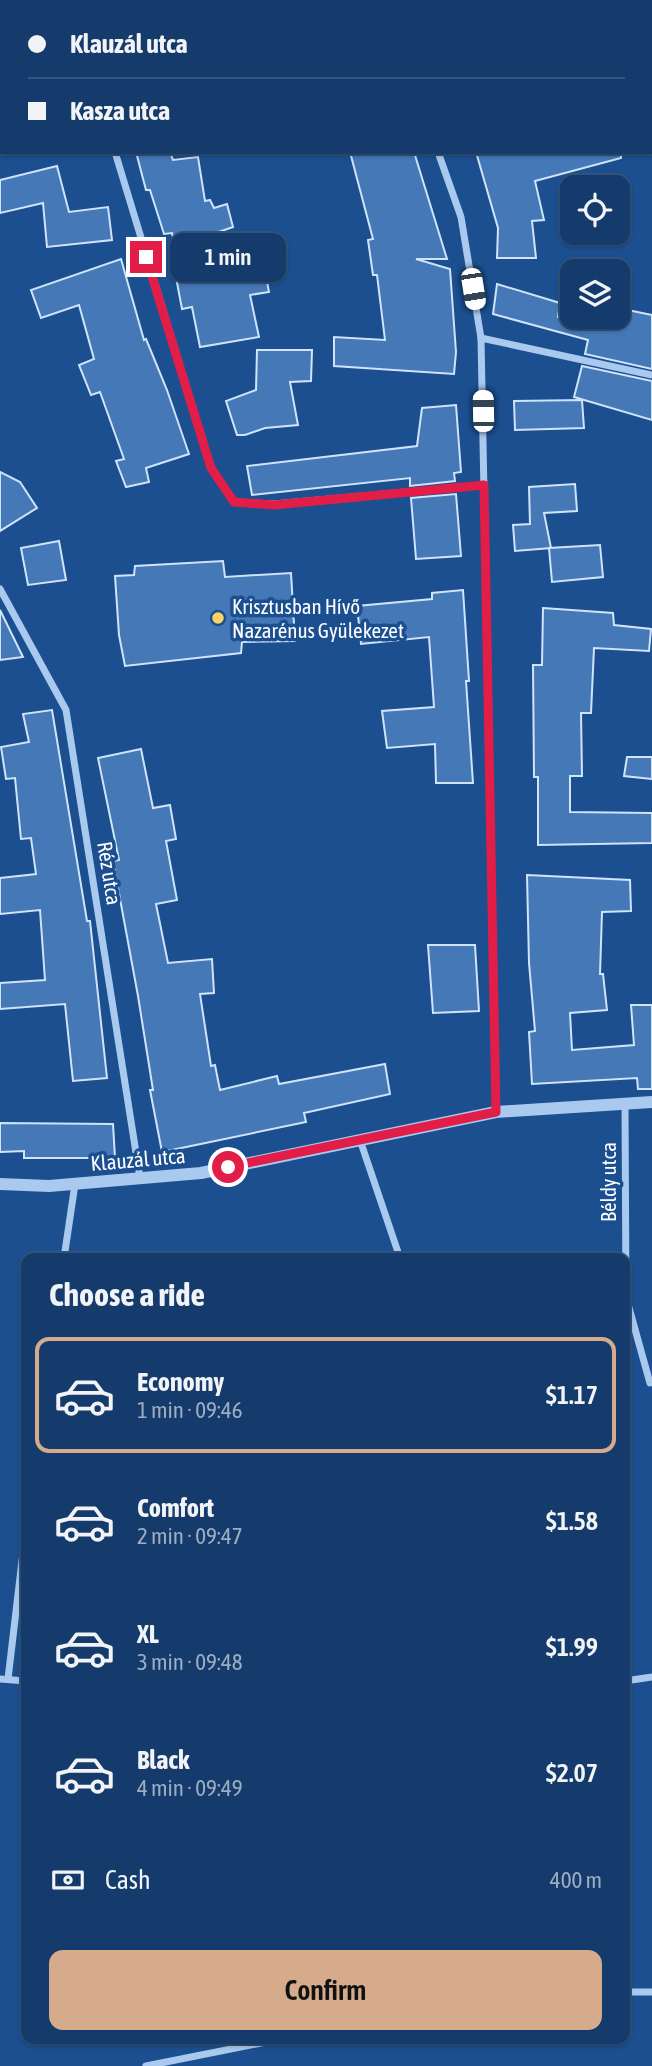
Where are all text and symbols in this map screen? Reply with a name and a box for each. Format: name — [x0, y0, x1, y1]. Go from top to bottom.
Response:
text: Klauzál utca — [70, 29, 188, 59]
text: Kasza utca — [70, 96, 170, 126]
map controls — [560, 175, 630, 329]
button: locate — [560, 175, 630, 245]
callout: 1 min — [170, 232, 286, 282]
route end — [130, 241, 162, 273]
text: 1 min — [205, 244, 251, 270]
button: layers — [560, 259, 630, 329]
car — [460, 267, 487, 311]
car — [473, 390, 494, 432]
place label: Krisztusban Hívő Nazarénus Gyülekezet — [232, 594, 404, 642]
marker: Krisztusban Hívő Nazarénus Gyülekezet — [210, 610, 226, 626]
street label: Réz utca — [93, 840, 127, 906]
street label: Béldy utca — [596, 1142, 620, 1222]
street label: Klauzál utca — [90, 1143, 186, 1175]
route start — [212, 1151, 244, 1183]
text: Choose a ride — [49, 1276, 205, 1313]
icon: car — [53, 1364, 116, 1427]
text: Economy — [137, 1367, 224, 1397]
text: $1.17 — [546, 1380, 598, 1410]
text: 1 min · 09:46 — [137, 1397, 243, 1423]
icon: car — [53, 1490, 116, 1553]
text: Comfort — [137, 1493, 214, 1523]
text: $1.58 — [546, 1506, 598, 1536]
text: 2 min · 09:47 — [137, 1523, 243, 1549]
icon: car — [53, 1616, 116, 1679]
text: XL — [137, 1619, 159, 1649]
text: $1.99 — [546, 1632, 598, 1662]
text: 3 min · 09:48 — [137, 1649, 243, 1675]
icon: car — [53, 1742, 116, 1805]
text: Black — [137, 1745, 189, 1775]
text: $2.07 — [546, 1758, 598, 1788]
text: 4 min · 09:49 — [137, 1775, 243, 1801]
icon: cash — [49, 1861, 87, 1899]
text: Cash — [105, 1865, 151, 1895]
text: 400 m — [550, 1867, 602, 1893]
button: Confirm — [49, 1950, 602, 2030]

